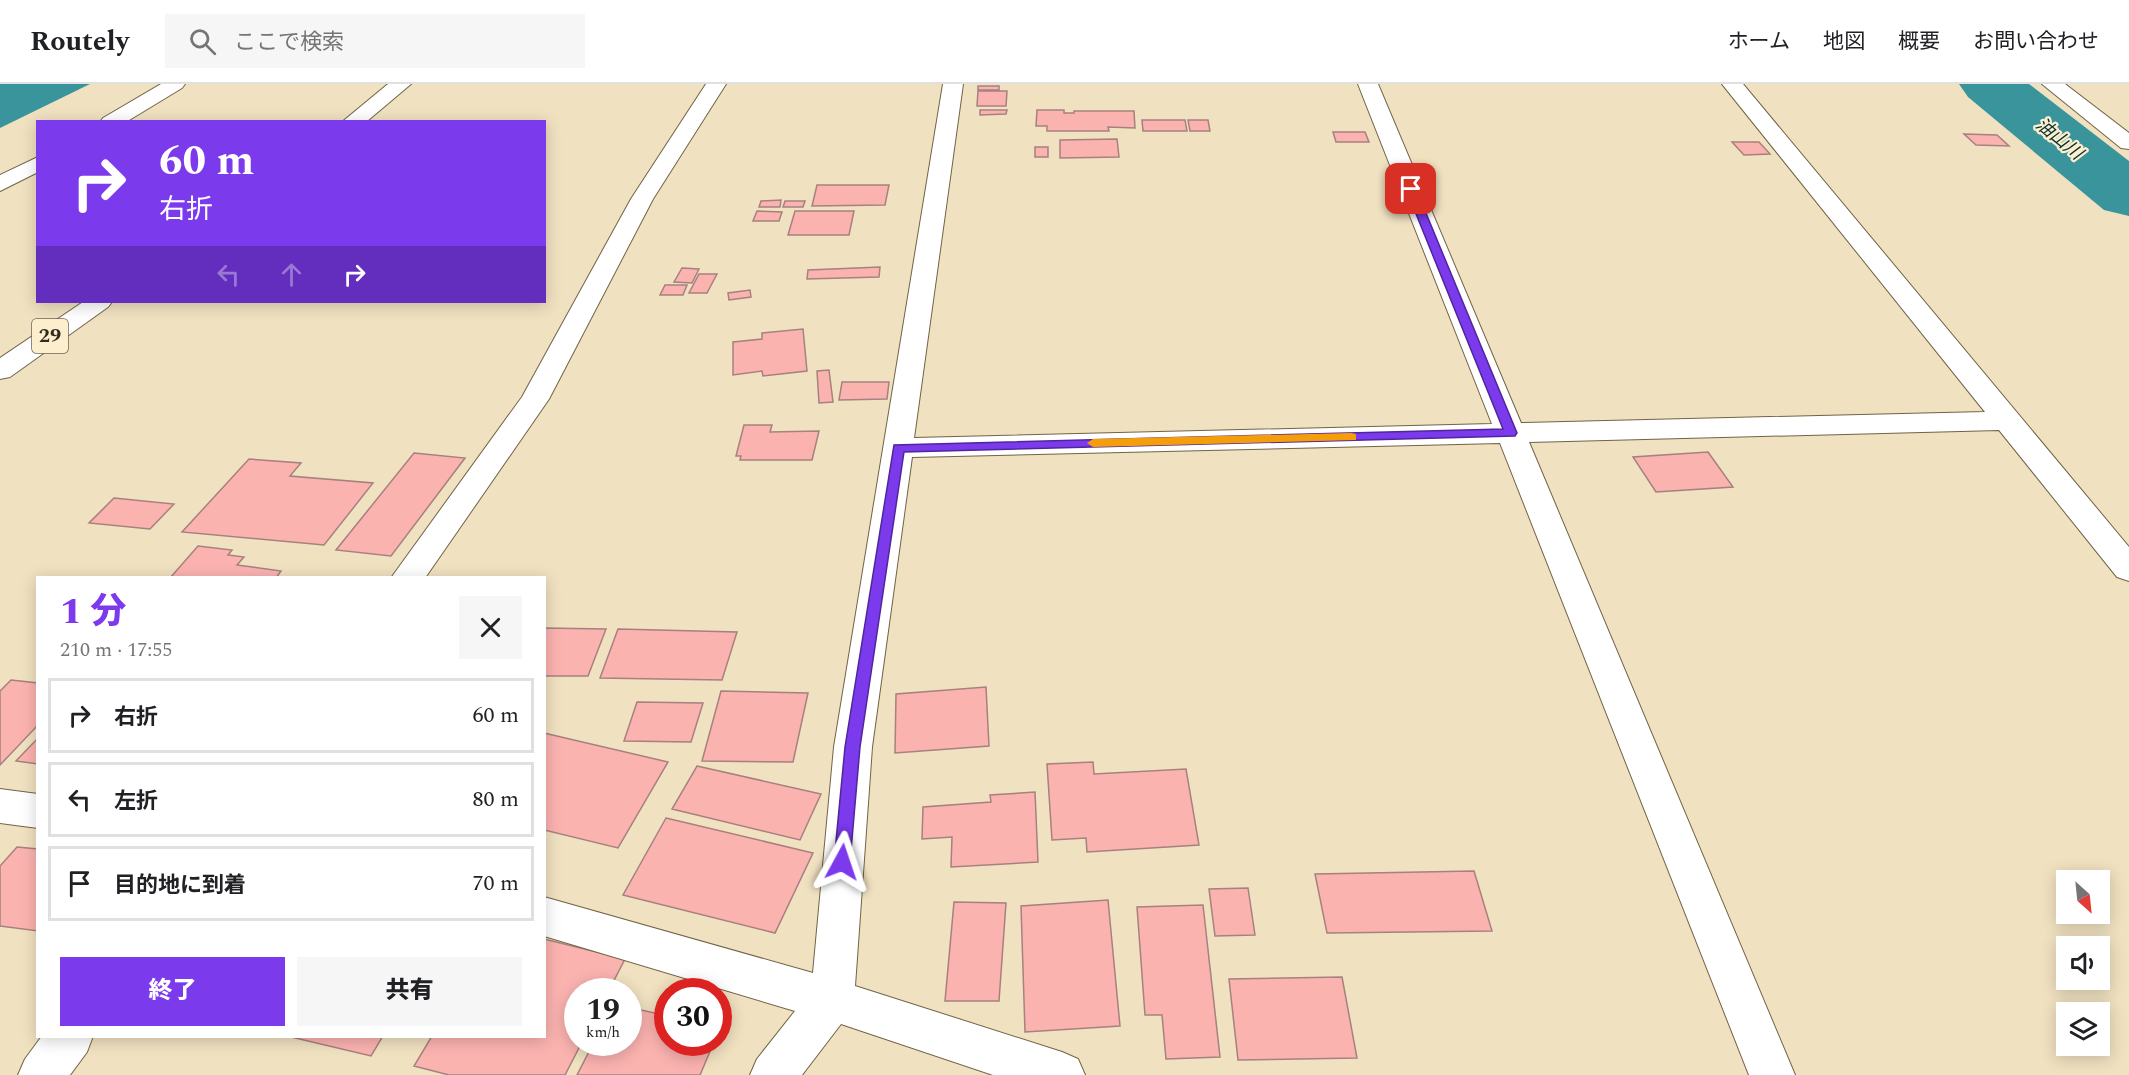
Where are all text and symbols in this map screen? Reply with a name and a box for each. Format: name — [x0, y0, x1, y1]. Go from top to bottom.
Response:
search box — [165, 14, 585, 68]
text: Routely — [30, 20, 129, 63]
icon: search — [186, 25, 219, 58]
text: ここで検索 — [234, 26, 344, 59]
text: ホーム — [1728, 26, 1790, 58]
text: 地図 — [1823, 26, 1865, 58]
text: 概要 — [1898, 26, 1940, 58]
text: お問い合わせ — [1973, 26, 2099, 58]
water label: 油山川 — [2030, 112, 2090, 168]
text: 60 m — [159, 130, 254, 193]
icon: right — [60, 144, 138, 222]
pin — [1385, 163, 1436, 214]
icon: arrive — [1394, 172, 1427, 205]
text: 右折 — [159, 189, 213, 231]
icon: left — [212, 258, 245, 291]
icon: ahead — [275, 258, 308, 291]
icon: right — [338, 258, 371, 291]
road number: 29 — [32, 319, 68, 353]
text: 1 分 — [60, 585, 127, 640]
button: close — [459, 596, 522, 659]
text: 210 m · 17:55 — [60, 635, 172, 665]
icon: right — [63, 699, 96, 732]
text: 60 m — [473, 699, 519, 732]
text: 右折 — [114, 701, 158, 734]
icon: left — [63, 783, 96, 816]
text: 80 m — [473, 783, 519, 816]
text: 左折 — [114, 785, 158, 818]
position arrow — [810, 830, 874, 894]
icon: arrive — [63, 867, 96, 900]
text: 70 m — [473, 867, 519, 900]
text: 目的地に到着 — [114, 869, 246, 902]
north arrow — [2056, 870, 2110, 924]
map controls — [2056, 870, 2110, 1056]
button: sound — [2056, 936, 2110, 990]
button: 終了 — [60, 957, 285, 1026]
button: 共有 — [297, 957, 522, 1026]
speed limit sign: 30 — [654, 978, 732, 1056]
text: 19 — [586, 987, 620, 1033]
button: layers — [2056, 1002, 2110, 1056]
text: km/h — [586, 1021, 620, 1044]

